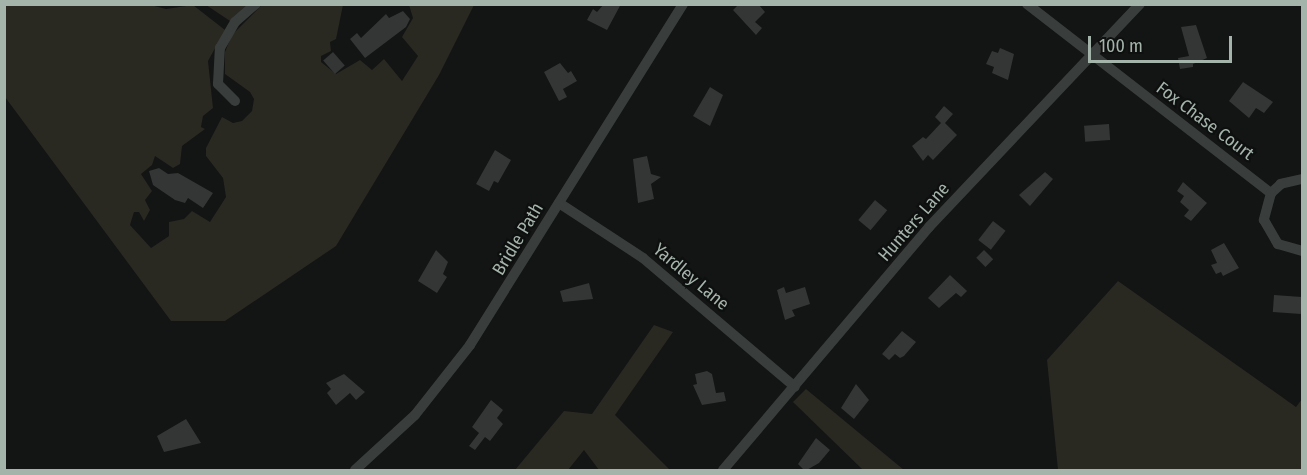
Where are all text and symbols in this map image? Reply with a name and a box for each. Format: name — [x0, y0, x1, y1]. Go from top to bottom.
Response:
scale bar — [1091, 24, 1235, 62]
text: 100 m — [1099, 35, 1143, 57]
street label: Fox Chase Court — [1152, 77, 1258, 165]
street label: Hunters Lane — [874, 178, 954, 266]
street label: Bridle Path — [488, 199, 548, 279]
street label: Yardley Lane — [649, 239, 733, 315]

